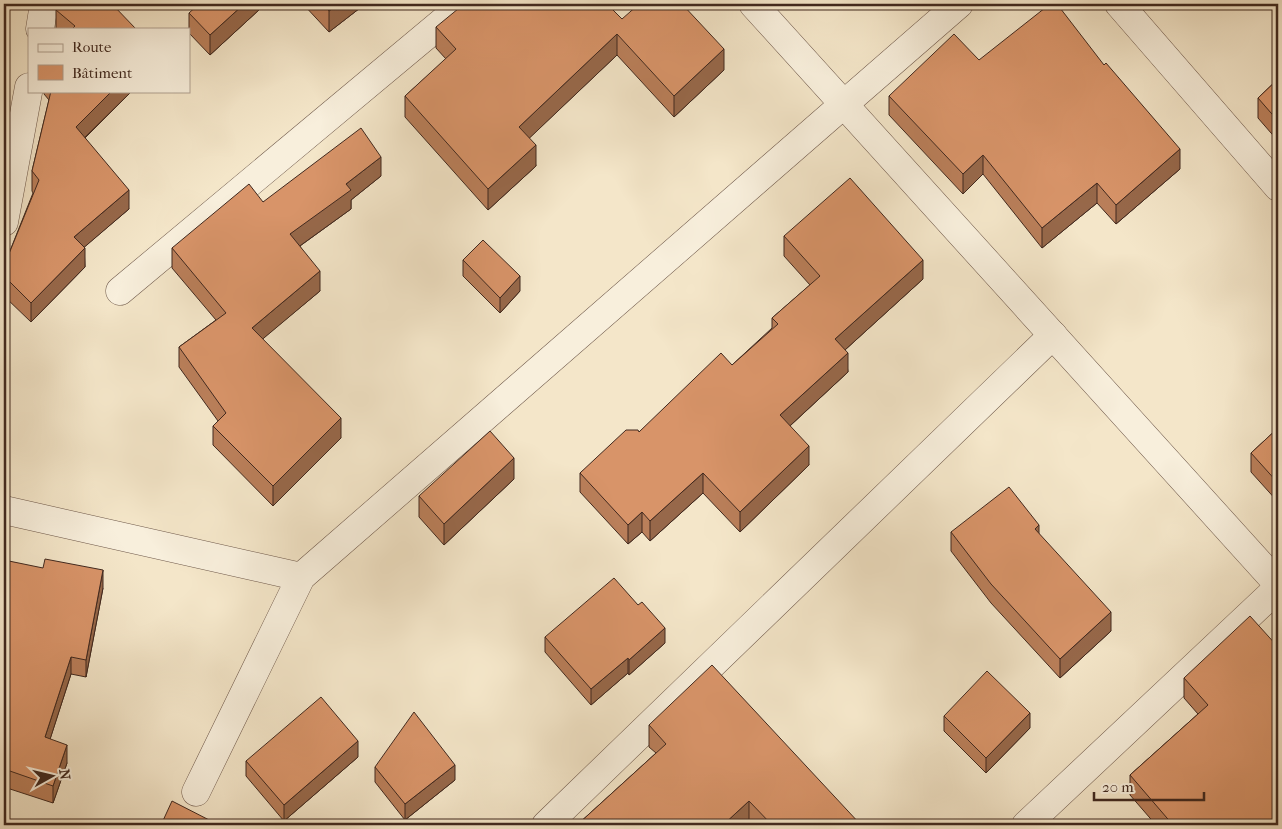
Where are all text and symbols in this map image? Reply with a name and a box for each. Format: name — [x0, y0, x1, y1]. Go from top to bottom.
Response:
legend — [28, 28, 190, 92]
text: Route — [72, 38, 112, 56]
text: Bâtiment — [72, 64, 133, 82]
north arrow — [28, 752, 78, 802]
text: N — [55, 768, 74, 781]
scale bar — [1094, 769, 1204, 801]
text: 20 m — [1102, 778, 1134, 796]

